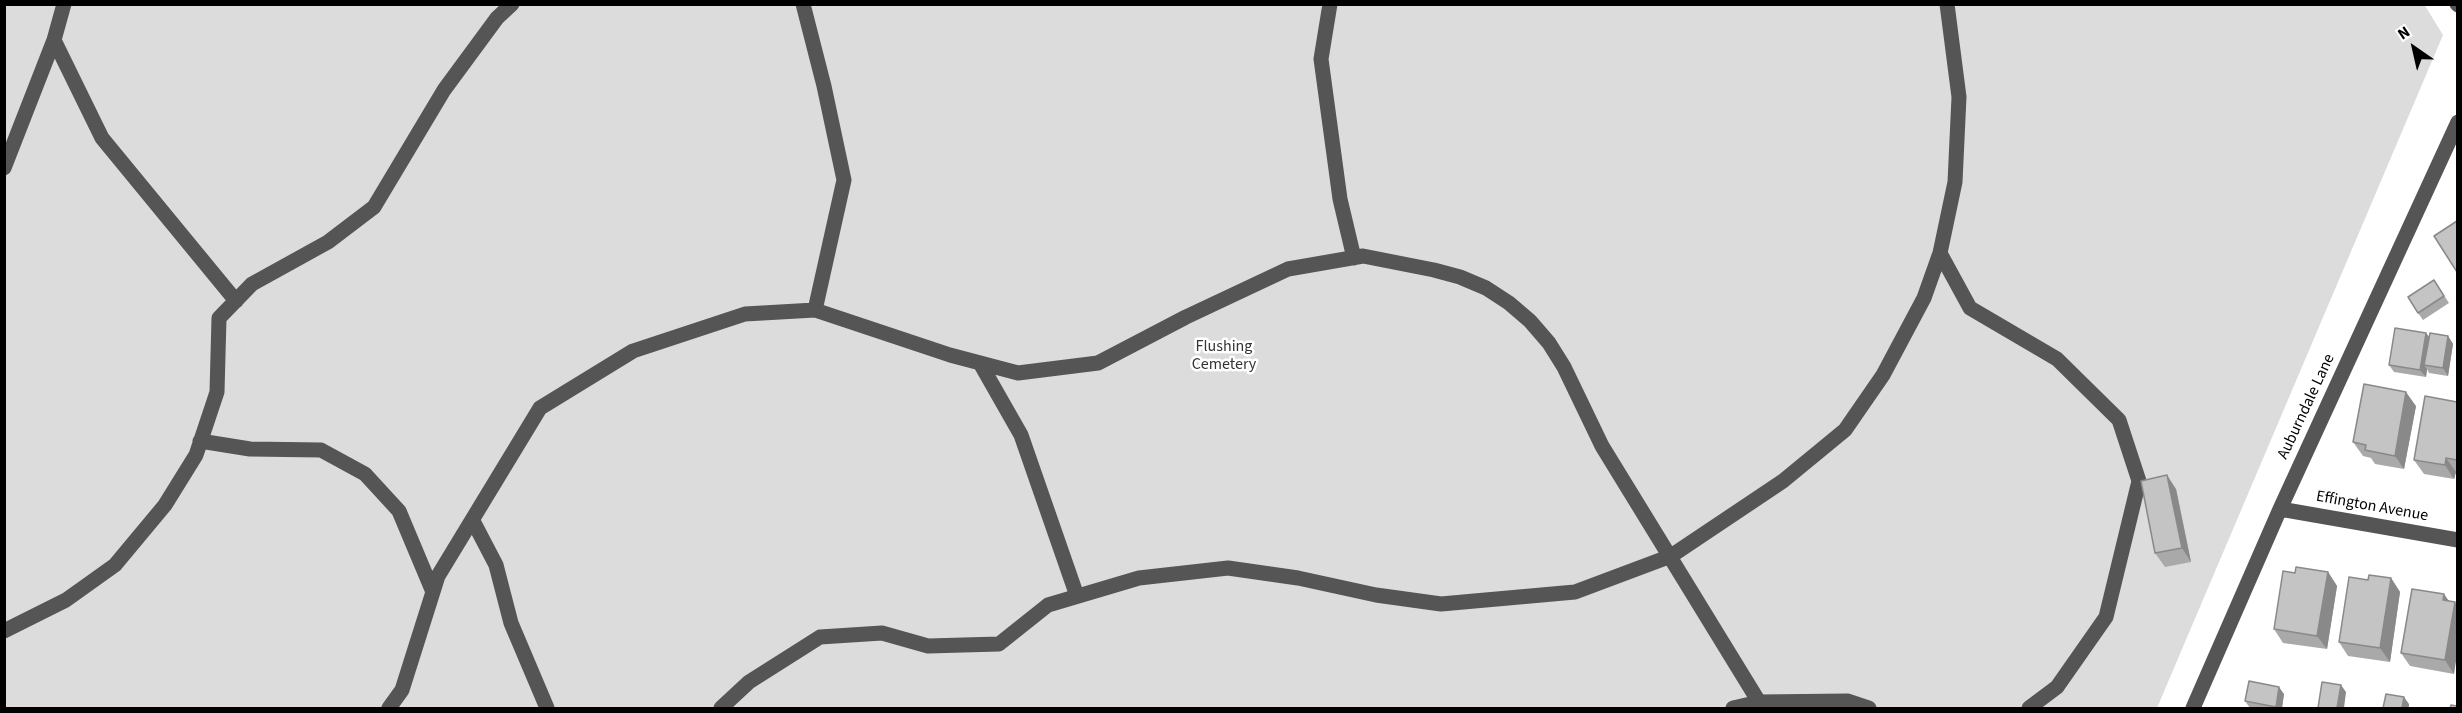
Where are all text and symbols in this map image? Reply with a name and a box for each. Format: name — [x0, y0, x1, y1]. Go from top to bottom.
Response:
north arrow — [2384, 18, 2444, 78]
text: N — [2393, 21, 2414, 45]
park label: Flushing Cemetery — [1192, 337, 1256, 375]
street label: Auburndale Lane — [2274, 351, 2340, 463]
street label: Effington Avenue — [2314, 488, 2430, 526]

